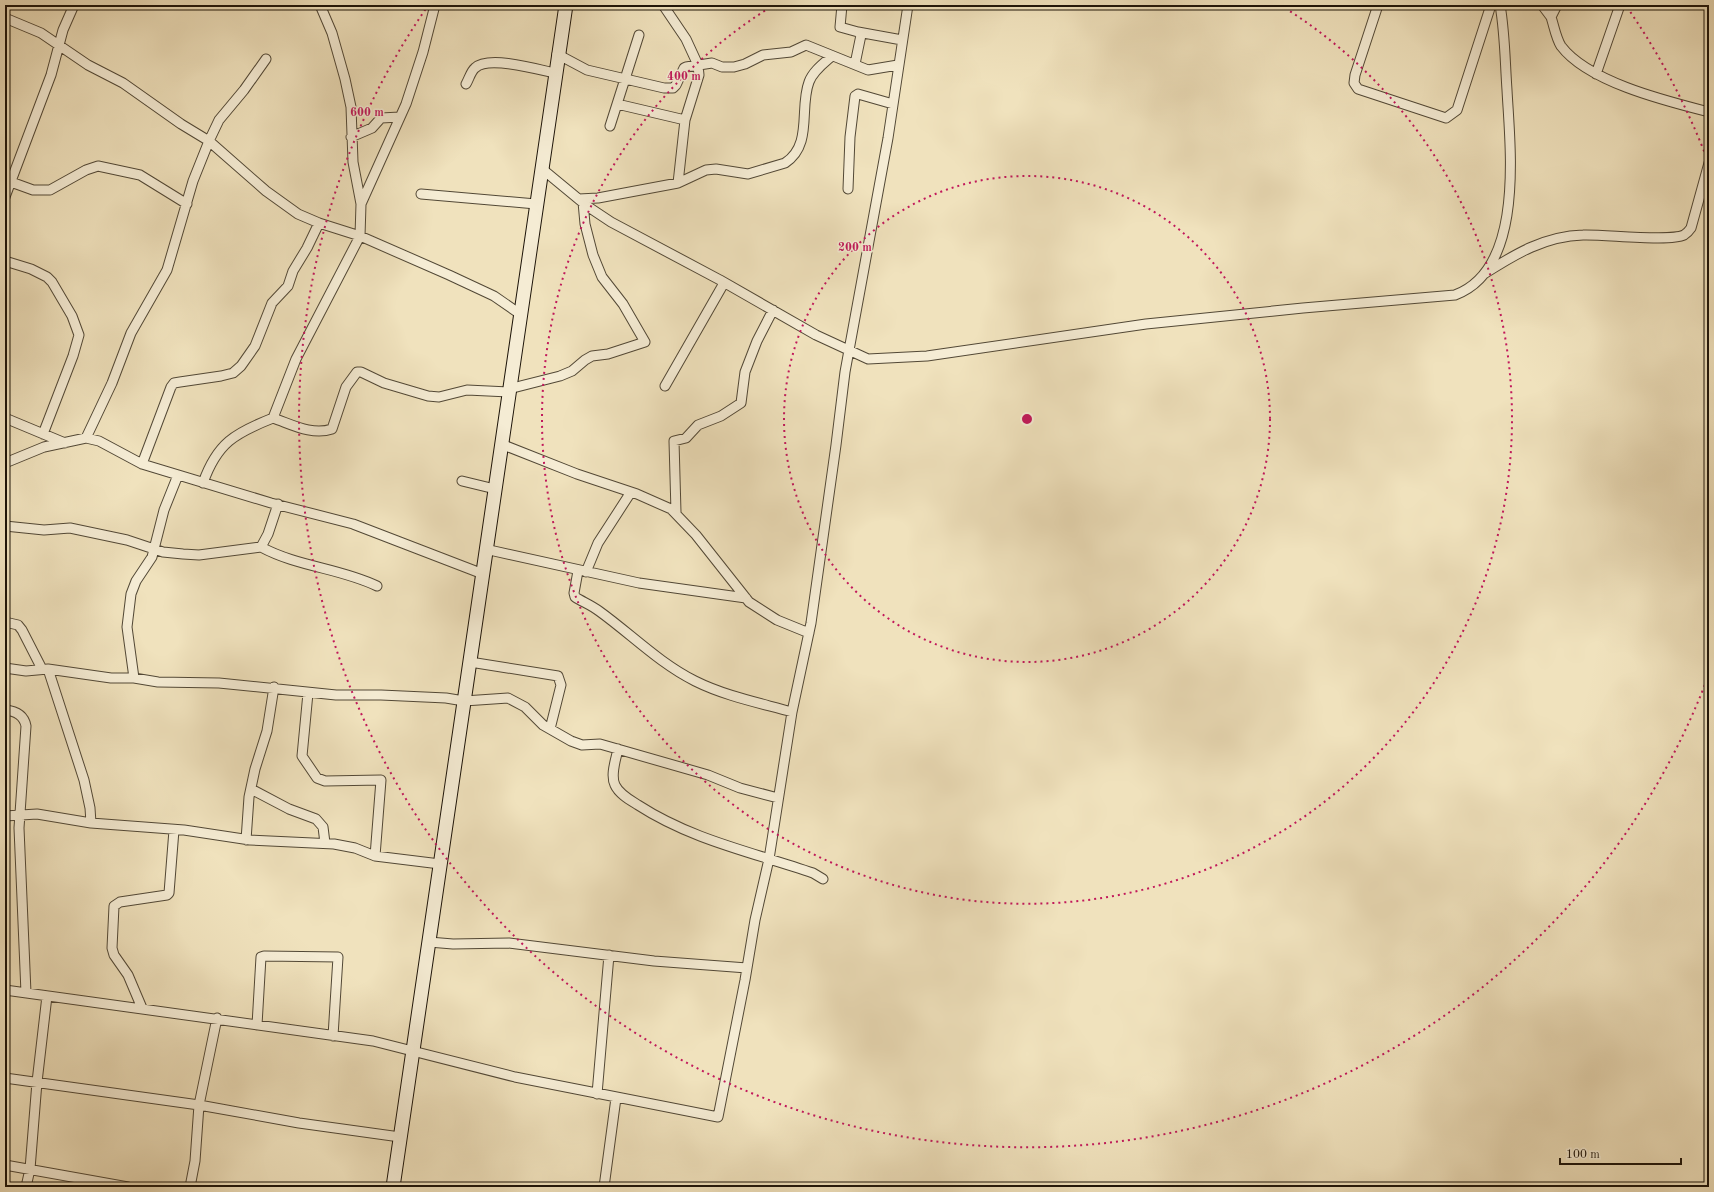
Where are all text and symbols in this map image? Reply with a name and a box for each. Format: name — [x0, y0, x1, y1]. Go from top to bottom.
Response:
text: 400 m — [667, 71, 701, 83]
text: 600 m — [350, 107, 384, 119]
text: 200 m — [838, 242, 872, 254]
centre of rings — [1020, 412, 1034, 426]
scale bar — [1560, 1140, 1681, 1166]
text: 100 m — [1566, 1149, 1600, 1161]

